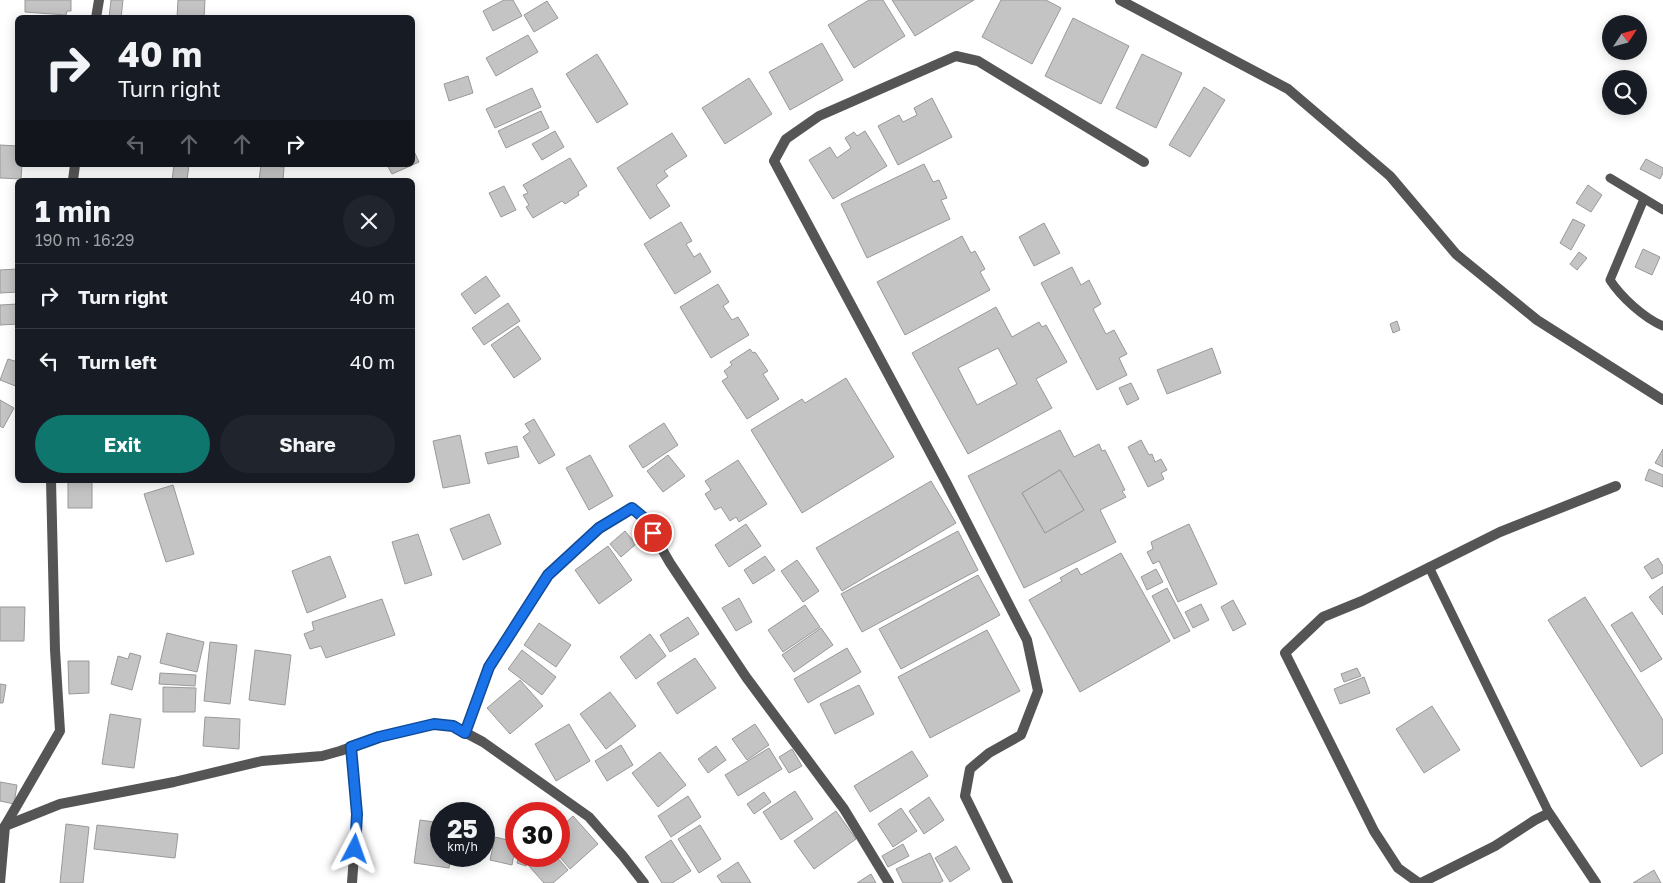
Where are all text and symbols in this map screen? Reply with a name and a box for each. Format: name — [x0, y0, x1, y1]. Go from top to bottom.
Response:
north arrow — [1602, 15, 1648, 60]
map controls — [1602, 15, 1647, 115]
text: 40 m — [118, 33, 202, 75]
icon: right — [35, 35, 100, 100]
button: search — [1602, 70, 1647, 115]
text: Turn right — [118, 75, 221, 102]
icon: left — [122, 130, 150, 158]
icon: ahead — [175, 130, 203, 158]
icon: ahead — [228, 130, 256, 158]
icon: right — [281, 130, 309, 158]
text: 1 min — [35, 193, 111, 229]
button: close — [343, 195, 395, 247]
text: 190 m · 16:29 — [35, 230, 135, 250]
icon: right — [35, 282, 63, 310]
text: Turn right — [78, 285, 168, 308]
text: 40 m — [350, 285, 395, 308]
icon: left — [35, 347, 63, 375]
text: Turn left — [78, 350, 157, 373]
text: 40 m — [350, 350, 395, 373]
button: Exit — [35, 415, 210, 473]
button: Share — [220, 415, 395, 473]
pin — [632, 512, 674, 554]
icon: arrive — [639, 519, 667, 547]
speed limit sign: 30 — [505, 802, 570, 867]
text: 25 — [447, 813, 478, 844]
position arrow — [328, 822, 380, 874]
text: km/h — [447, 839, 478, 854]

